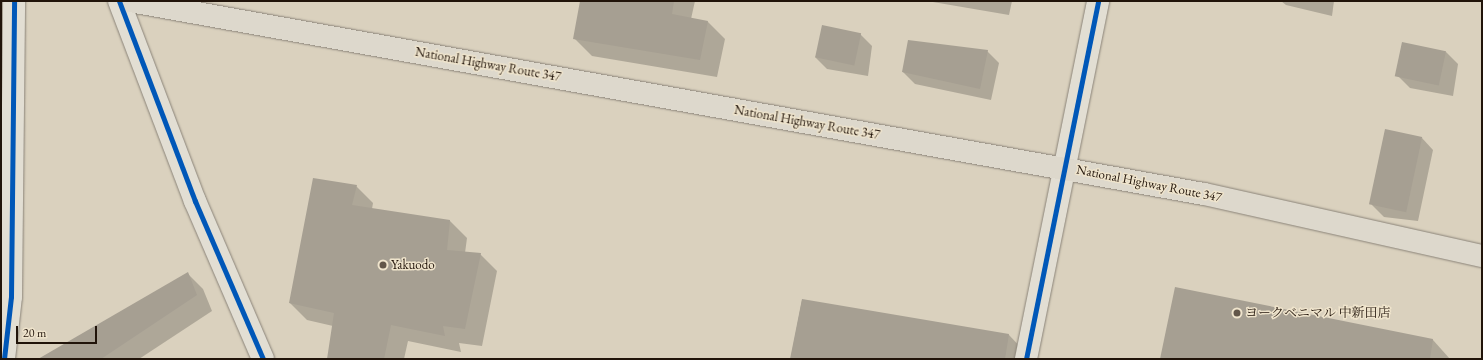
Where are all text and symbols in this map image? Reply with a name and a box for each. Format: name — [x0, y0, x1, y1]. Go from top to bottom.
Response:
street label: National Highway Route 347 — [414, 44, 562, 86]
street label: National Highway Route 347 — [733, 102, 881, 144]
street label: National Highway Route 347 — [1075, 162, 1223, 206]
place label: Yakuodo — [391, 257, 435, 273]
marker: Yakuodo — [378, 260, 388, 270]
place label: ヨークベニマル 中新田店 — [1245, 305, 1391, 321]
marker: ヨークベニマル 中新田店 — [1232, 308, 1242, 318]
scale bar — [18, 318, 99, 344]
text: 20 m — [23, 325, 46, 341]

